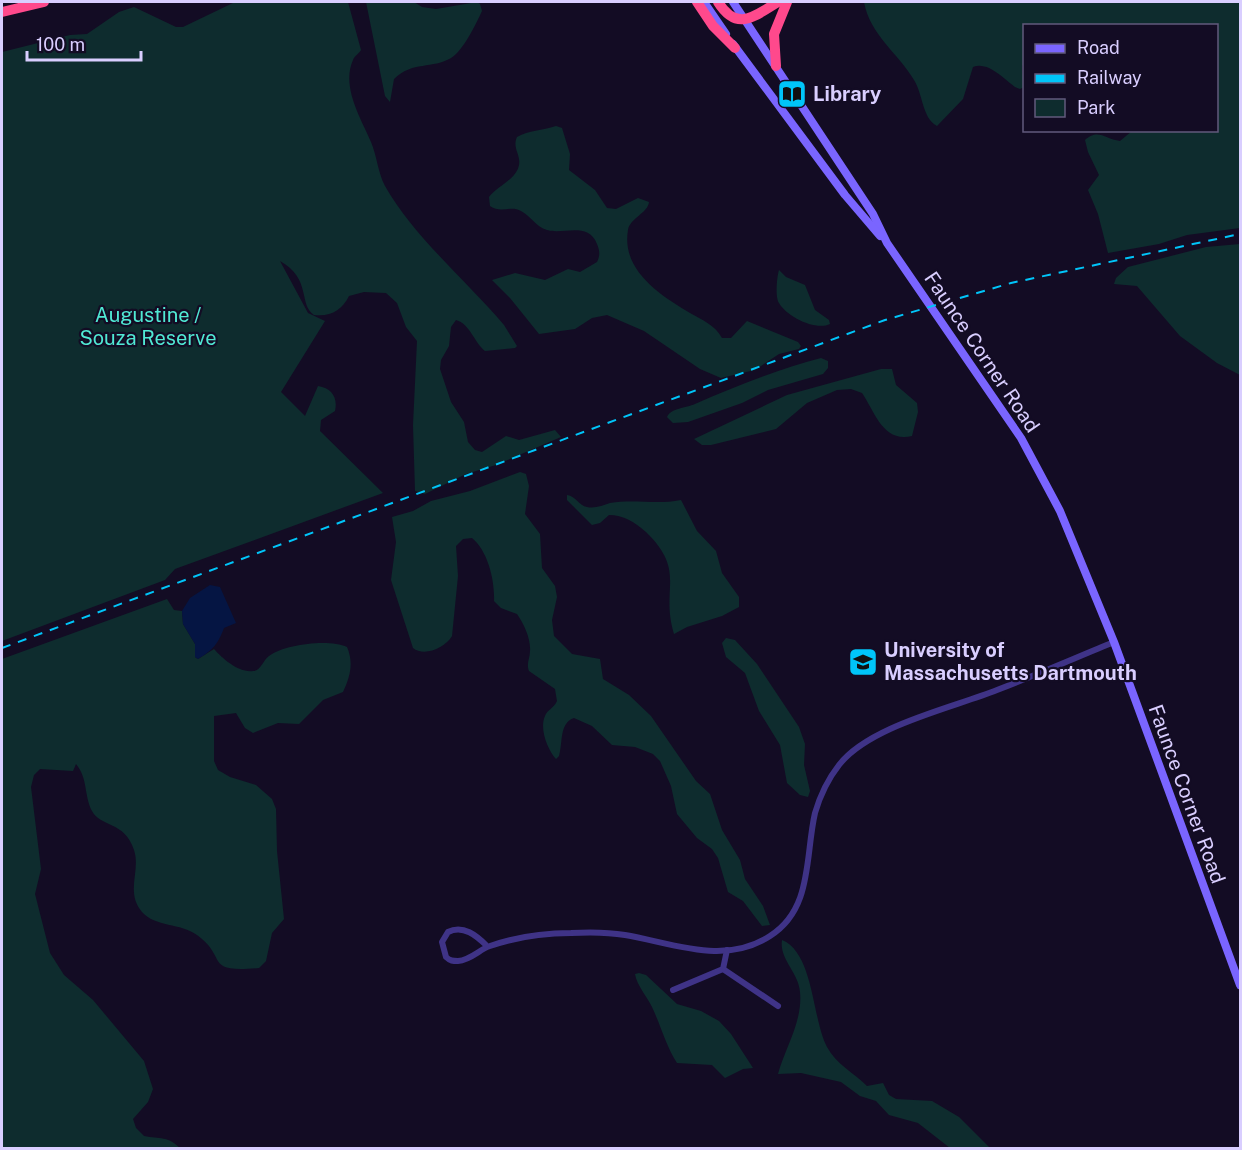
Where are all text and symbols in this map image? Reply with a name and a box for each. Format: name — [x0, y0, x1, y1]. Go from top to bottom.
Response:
scale bar — [27, 24, 141, 62]
legend — [1023, 24, 1218, 132]
text: 100 m — [36, 34, 85, 55]
text: Road — [1077, 37, 1120, 58]
text: Railway — [1077, 67, 1142, 88]
library icon: Library — [776, 78, 808, 110]
place label: Library — [813, 82, 881, 106]
text: Park — [1077, 97, 1115, 118]
street label: Faunce Corner Road — [919, 267, 1045, 437]
park label: Augustine / Souza Reserve — [79, 303, 217, 350]
place label: University of Massachusetts Dartmouth — [884, 638, 1137, 685]
school or university icon: University of Massachusetts Dartmouth — [847, 646, 879, 678]
street label: Faunce Corner Road — [1143, 701, 1231, 887]

